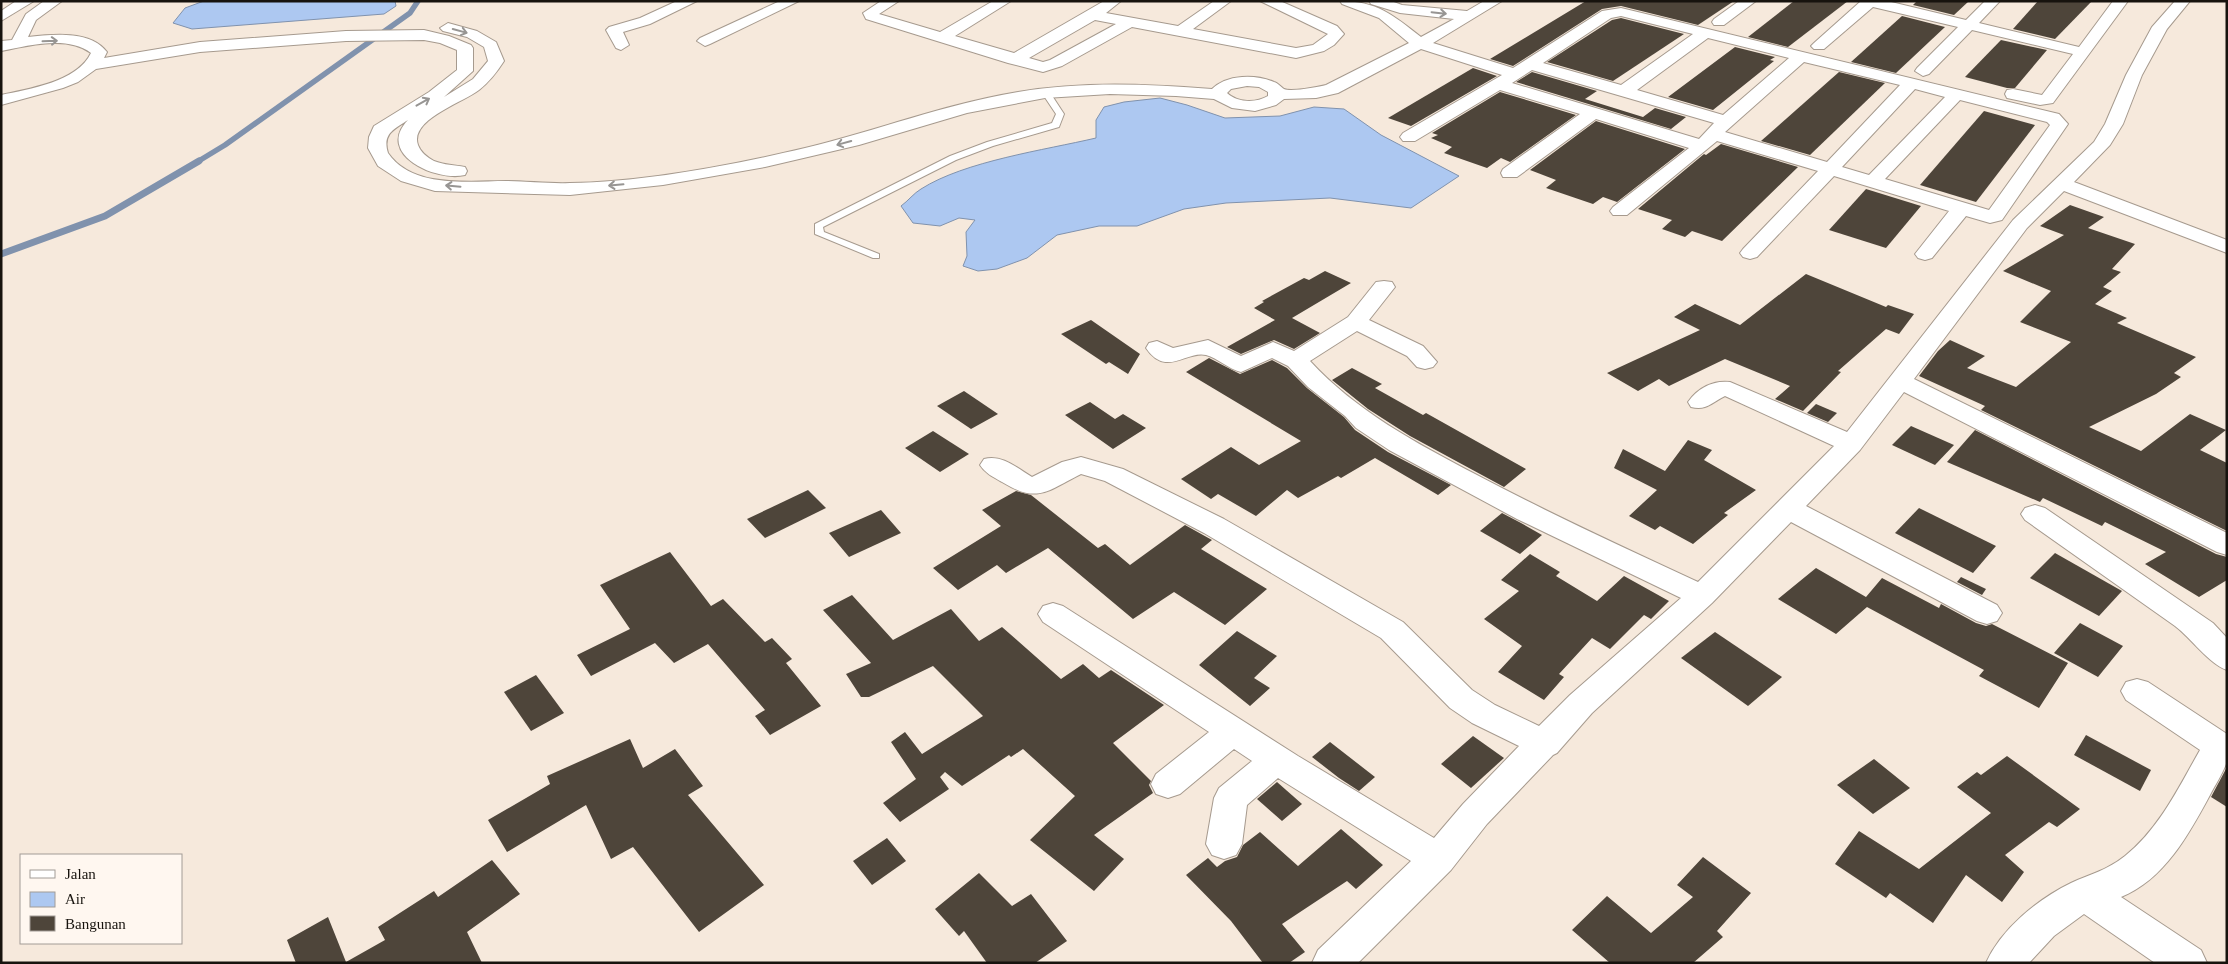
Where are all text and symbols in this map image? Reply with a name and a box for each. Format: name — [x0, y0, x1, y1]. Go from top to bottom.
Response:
one-way arrow — [1431, 8, 1447, 18]
one-way arrow — [452, 27, 468, 36]
one-way arrow — [41, 36, 57, 45]
one-way arrow — [416, 97, 431, 107]
one-way arrow — [836, 139, 852, 148]
one-way arrow — [608, 180, 624, 189]
one-way arrow — [446, 181, 462, 191]
legend — [20, 854, 182, 944]
text: Jalan — [65, 866, 96, 882]
text: Air — [65, 891, 85, 907]
text: Bangunan — [65, 916, 126, 932]

